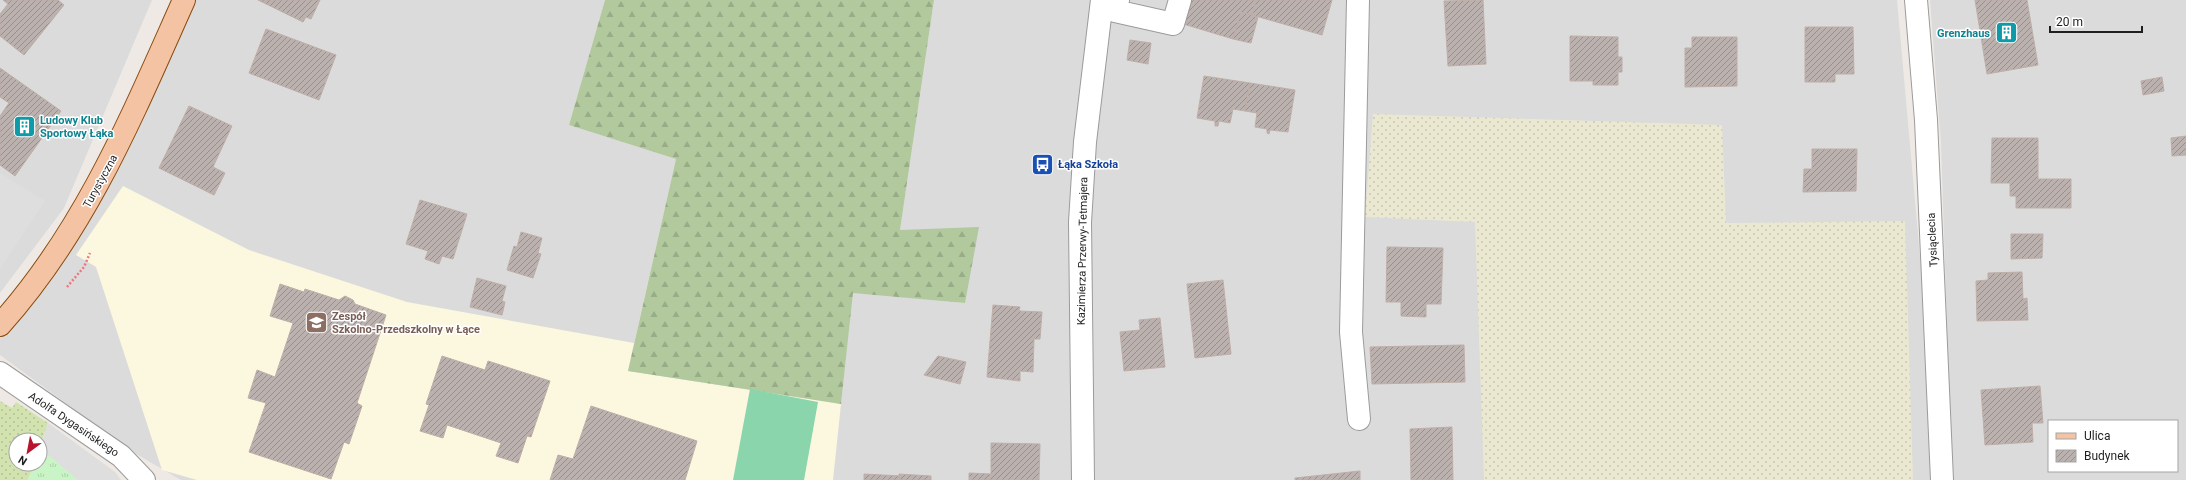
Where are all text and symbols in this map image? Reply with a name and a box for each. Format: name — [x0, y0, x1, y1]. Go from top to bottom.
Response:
scale bar — [2050, 8, 2142, 34]
text: 20 m — [2056, 15, 2083, 29]
building icon: Grenzhaus — [1993, 20, 2019, 46]
place label: Grenzhaus — [1937, 27, 1990, 40]
building icon: Ludowy Klub Sportowy Łąka — [12, 113, 38, 139]
place label: Ludowy Klub Sportowy Łąka — [40, 114, 113, 140]
bus stop icon: Łąka Szkoła — [1029, 151, 1055, 177]
street label: Turystyczna — [80, 152, 120, 210]
place label: Łąka Szkoła — [1058, 158, 1118, 171]
street label: Kazimierza Przerwy-Tetmajera — [1075, 177, 1090, 325]
street label: Tysiąclecia — [1925, 212, 1940, 267]
school or university icon: Zespół Szkolno-Przedszkolny w Łące — [304, 309, 330, 335]
place label: Zespół Szkolno-Przedszkolny w Łące — [332, 310, 480, 336]
street label: Adolfa Dygasińskiego — [26, 389, 121, 459]
legend — [2048, 420, 2178, 472]
text: Ulica — [2084, 429, 2110, 443]
north arrow — [8, 432, 48, 472]
text: Budynek — [2084, 449, 2131, 463]
text: N — [16, 452, 30, 468]

